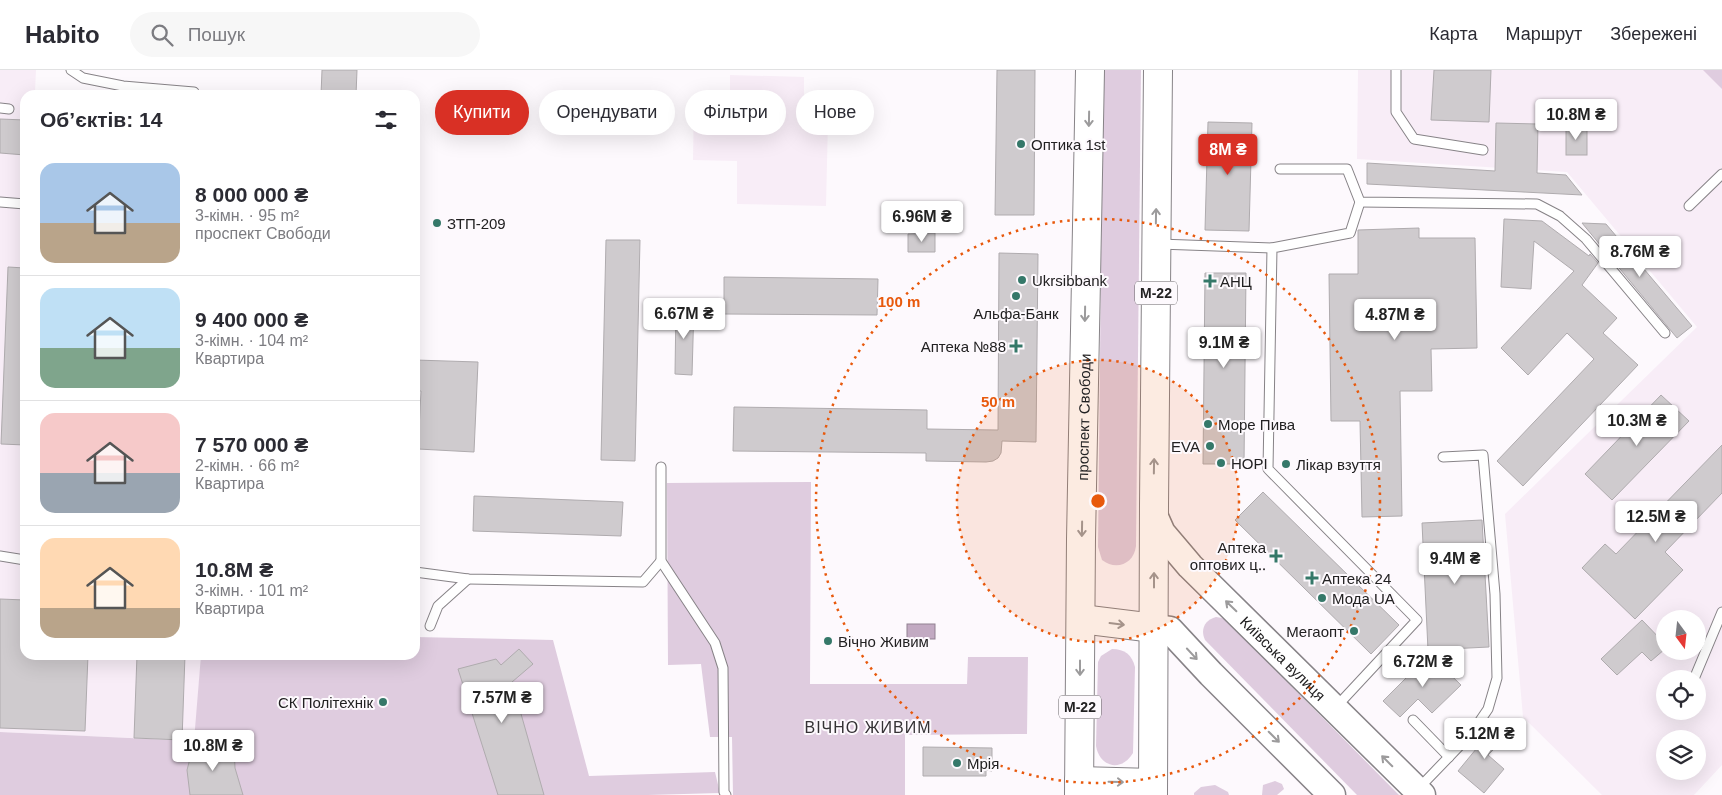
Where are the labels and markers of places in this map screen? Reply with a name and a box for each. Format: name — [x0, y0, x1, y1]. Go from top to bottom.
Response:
pin: 10.8M ₴ — [1530, 98, 1622, 141]
pin: 8M ₴ — [1198, 134, 1258, 176]
place label: Оптика 1st — [1031, 136, 1106, 153]
marker: Оптика 1st — [1015, 138, 1027, 150]
pin: 6.96M ₴ — [876, 200, 968, 243]
place label: ЗТП-209 — [447, 215, 506, 232]
marker: ЗТП-209 — [431, 217, 443, 229]
pin: 8.76M ₴ — [1594, 236, 1686, 278]
place label: Ukrsibbank — [1032, 272, 1108, 289]
place label: АНЦ — [1220, 273, 1252, 290]
marker: Ukrsibbank — [1016, 274, 1028, 286]
marker: АНЦ — [1204, 275, 1216, 287]
marker: Альфа-Банк — [1010, 290, 1022, 302]
pin: 6.67M ₴ — [638, 298, 730, 340]
pin: 4.87M ₴ — [1349, 298, 1441, 341]
place label: Альфа-Банк — [973, 305, 1059, 322]
pin: 9.1M ₴ — [1183, 326, 1265, 369]
place label: Аптека №88 — [921, 338, 1006, 355]
marker: Аптека №88 — [1010, 340, 1022, 352]
pin: 10.3M ₴ — [1591, 404, 1683, 447]
place label: Море Пива — [1218, 416, 1296, 433]
marker: Море Пива — [1202, 418, 1214, 430]
place label: EVA — [1171, 438, 1200, 455]
marker: EVA — [1204, 440, 1216, 452]
place label: НОРІ — [1231, 455, 1268, 472]
place label: Лікар взуття — [1296, 456, 1381, 473]
marker: НОРІ — [1215, 457, 1227, 469]
marker: Лікар взуття — [1280, 458, 1292, 470]
centre of rings — [1089, 492, 1107, 510]
pin: 12.5M ₴ — [1610, 500, 1702, 543]
place label: Аптека оптових ц‥ — [1190, 539, 1267, 573]
pin: 9.4M ₴ — [1414, 542, 1496, 585]
marker: Аптека оптових ц‥ — [1270, 550, 1282, 562]
place label: Аптека 24 — [1322, 570, 1391, 587]
marker: Аптека 24 — [1306, 572, 1318, 584]
place label: Мода UA — [1332, 590, 1395, 607]
marker: Мода UA — [1316, 592, 1328, 604]
place label: Мегаопт — [1286, 623, 1344, 640]
marker: Мегаопт — [1348, 625, 1360, 637]
place label: Вічно Живим — [838, 633, 929, 650]
marker: Вічно Живим — [822, 635, 834, 647]
pin: 6.72M ₴ — [1377, 646, 1469, 688]
pin: 7.57M ₴ — [456, 682, 548, 724]
place label: СК Політехнік — [278, 694, 373, 711]
marker: СК Політехнік — [377, 696, 389, 708]
pin: 5.12M ₴ — [1439, 718, 1531, 760]
pin: 10.8M ₴ — [167, 730, 259, 772]
place label: Мрія — [967, 755, 999, 772]
marker: Мрія — [951, 757, 963, 769]

